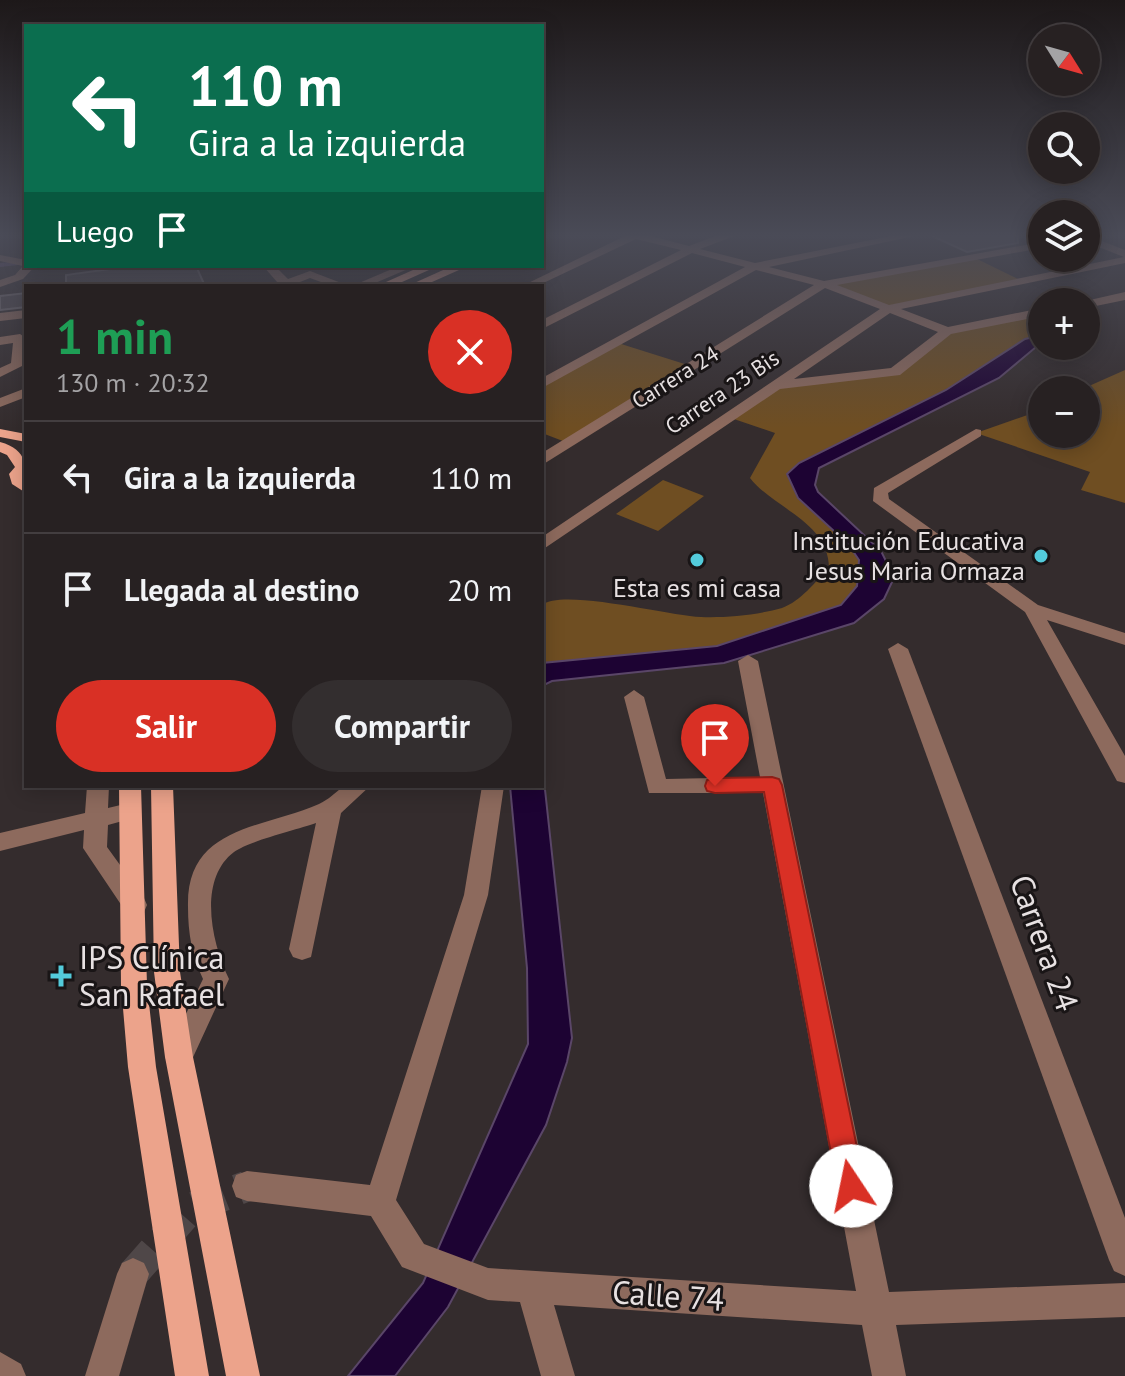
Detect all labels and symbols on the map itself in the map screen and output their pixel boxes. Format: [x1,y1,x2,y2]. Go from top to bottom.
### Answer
north arrow [1028,24,1100,96]
street label: Carrera 24 [626,339,724,415]
street label: Carrera 23 Bis [660,344,784,440]
place label: Institución Educativa Jesus Maria Ormaza [792,524,1025,587]
marker: Institución Educativa Jesus Maria Ormaza [1032,547,1050,565]
marker: Esta es mi casa [688,551,706,569]
place label: Esta es mi casa [613,571,781,604]
pin [681,704,749,786]
street label: Carrera 24 [1001,869,1089,1016]
place label: IPS Clínica San Rafael [79,936,225,1015]
marker: IPS Clínica San Rafael [50,965,72,987]
position arrow [809,1144,893,1228]
street label: Calle 74 [611,1270,725,1320]

